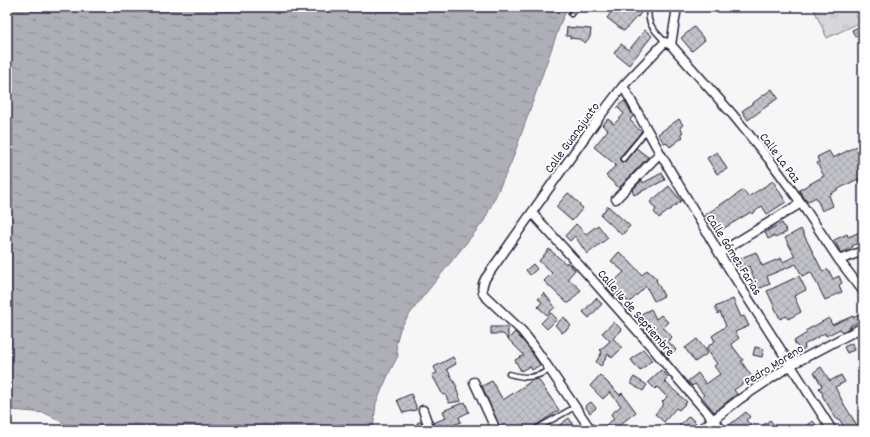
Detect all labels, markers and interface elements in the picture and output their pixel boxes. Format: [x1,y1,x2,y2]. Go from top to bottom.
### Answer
street label: Calle Guanajuato [541,99,605,178]
street label: Calle La Paz [754,129,804,188]
street label: Calle Gómez Farias [700,211,766,300]
street label: Calle 16 de Septiembre [592,266,678,362]
street label: Pedro Moreno [741,340,808,392]

